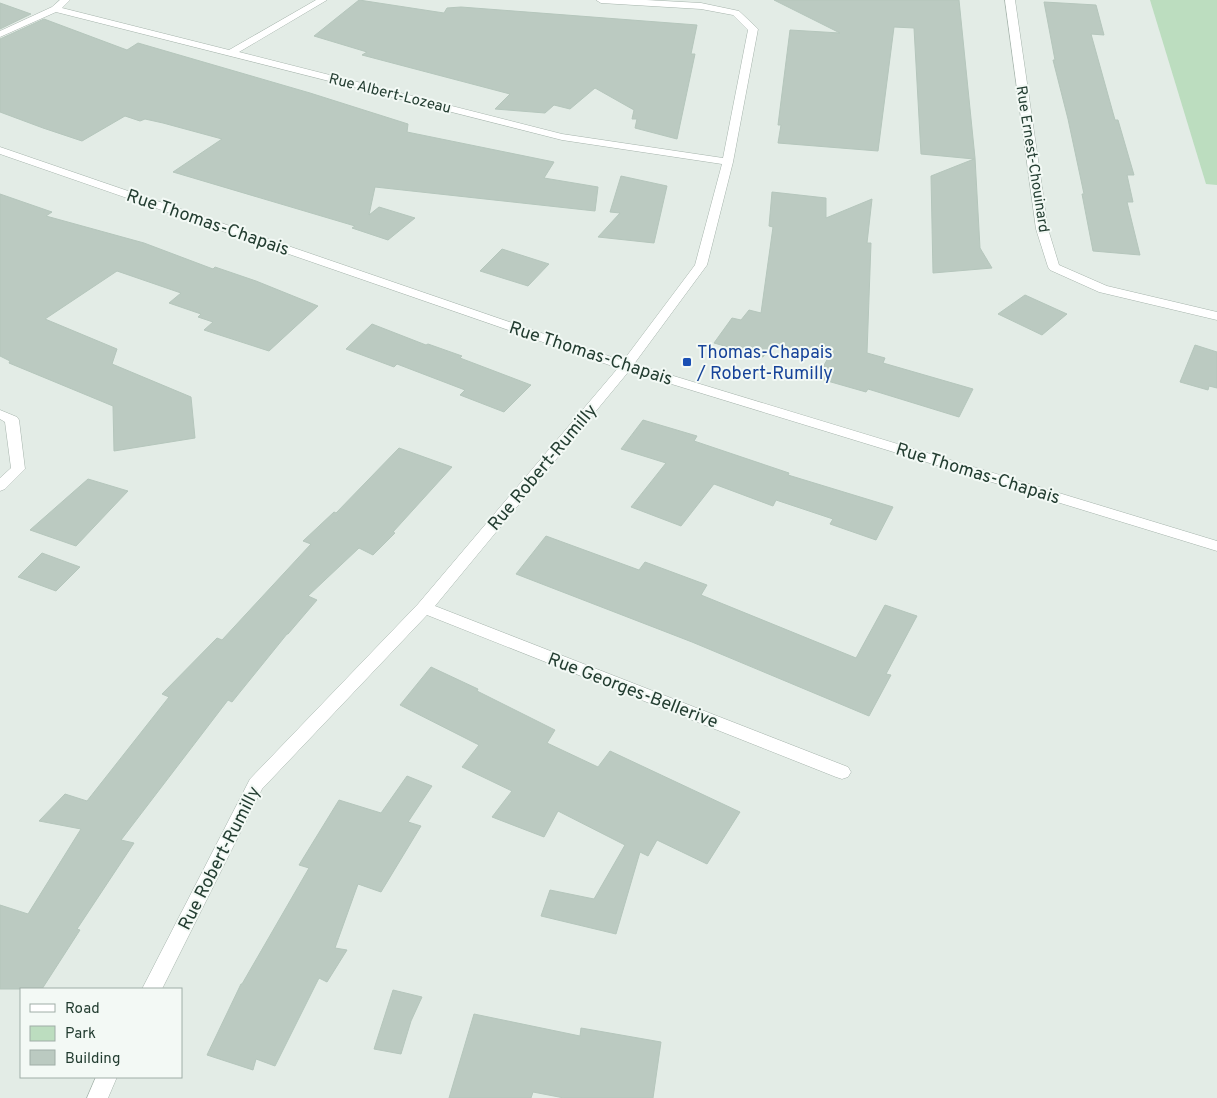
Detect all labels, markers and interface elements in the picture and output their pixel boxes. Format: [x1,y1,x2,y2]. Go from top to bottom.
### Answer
street label: Rue Albert-Lozeau [327,70,453,119]
street label: Rue Ernest-Chouinard [1011,84,1053,234]
street label: Rue Thomas-Chapais [123,185,292,262]
street label: Rue Thomas-Chapais [506,317,675,392]
place label: Thomas-Chapais / Robert-Rumilly [696,342,833,386]
marker: Thomas-Chapais / Robert-Rumilly [681,356,693,368]
street label: Rue Robert-Rumilly [483,400,603,536]
street label: Rue Thomas-Chapais [893,438,1063,510]
street label: Rue Georges-Bellerive [544,648,721,735]
street label: Rue Robert-Rumilly [174,783,267,935]
legend [20,988,182,1078]
text: Road [65,1000,100,1019]
text: Park [65,1025,96,1044]
text: Building [65,1050,120,1069]

